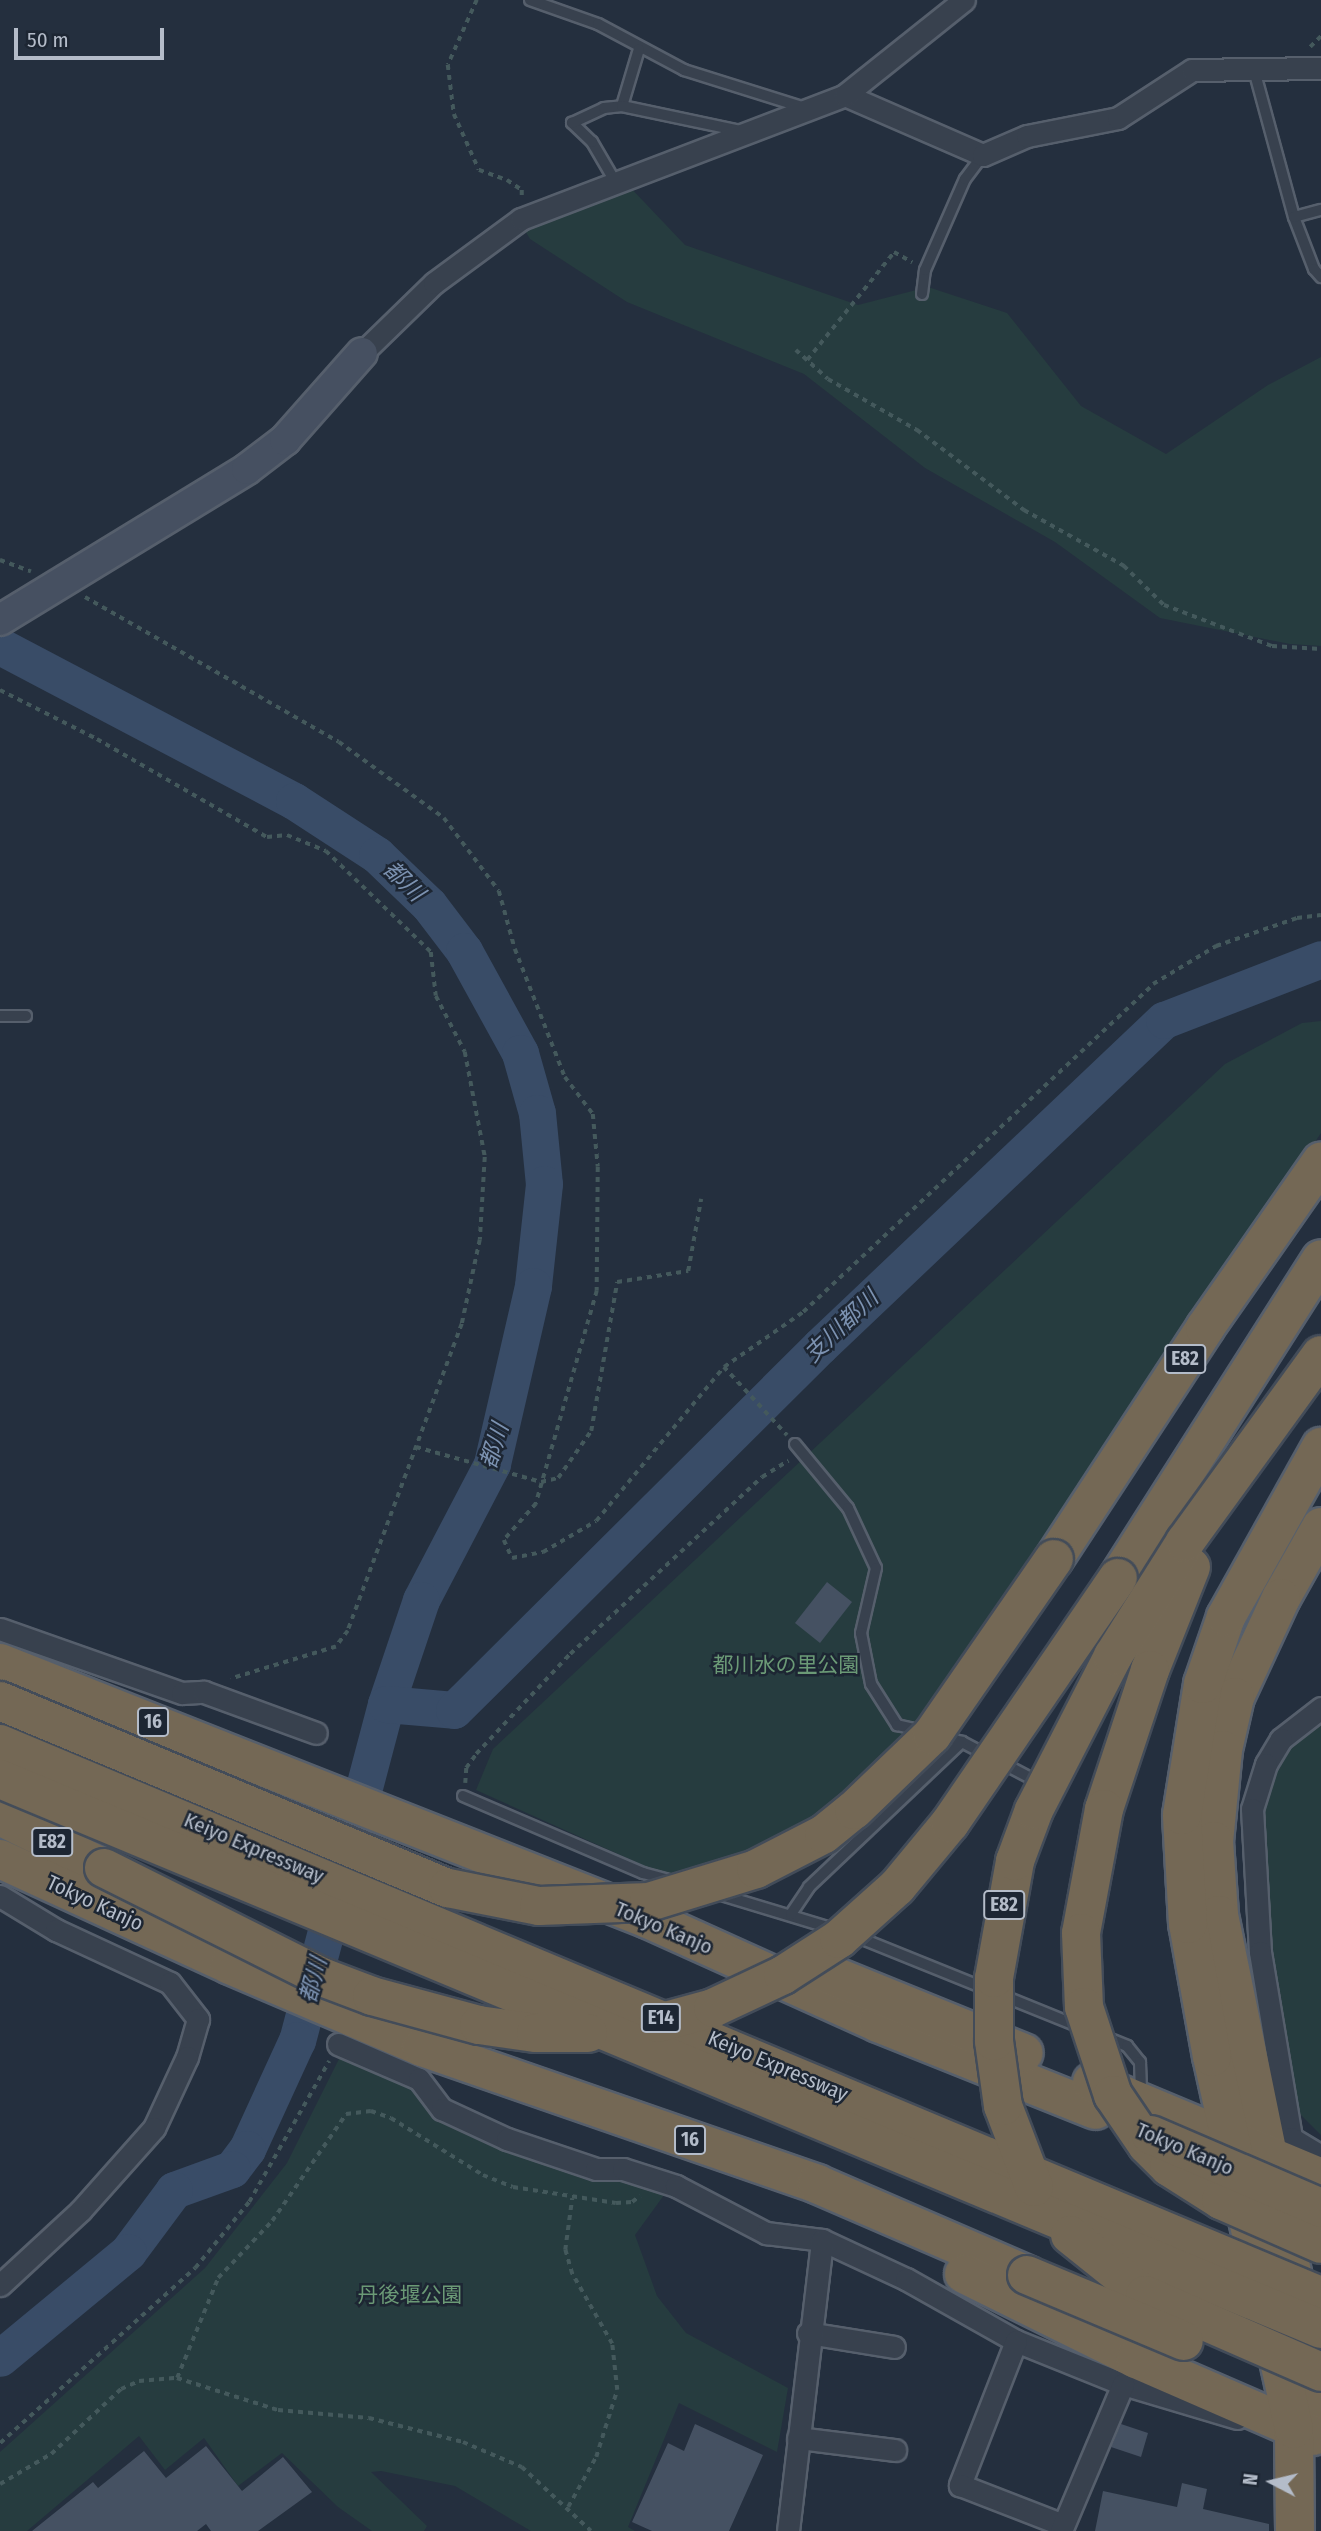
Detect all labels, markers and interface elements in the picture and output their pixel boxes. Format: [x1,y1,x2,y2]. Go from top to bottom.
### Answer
scale bar [18,14,168,58]
text: 50 m [27,27,69,53]
water label: 都川 [378,855,430,907]
water label: 支川都川 [798,1284,884,1368]
road number: E82 [1164,1344,1206,1374]
water label: 都川 [474,1420,514,1472]
park label: 都川水の里公園 [713,1652,859,1678]
road number: 16 [136,1706,170,1738]
street label: Keiyo Expressway [180,1807,328,1889]
road number: E82 [31,1826,73,1858]
street label: Tokyo Kanjo [43,1870,147,1936]
road number: E82 [983,1890,1025,1921]
street label: Tokyo Kanjo [612,1896,716,1960]
water label: 都川 [294,1954,332,2006]
road number: E14 [640,2002,682,2034]
street label: Keiyo Expressway [704,2025,852,2107]
street label: Tokyo Kanjo [1133,2117,1237,2181]
road number: 16 [672,2124,708,2156]
park label: 丹後堰公園 [358,2282,462,2308]
north arrow [1237,2447,1307,2517]
text: N [1239,2472,1263,2486]

